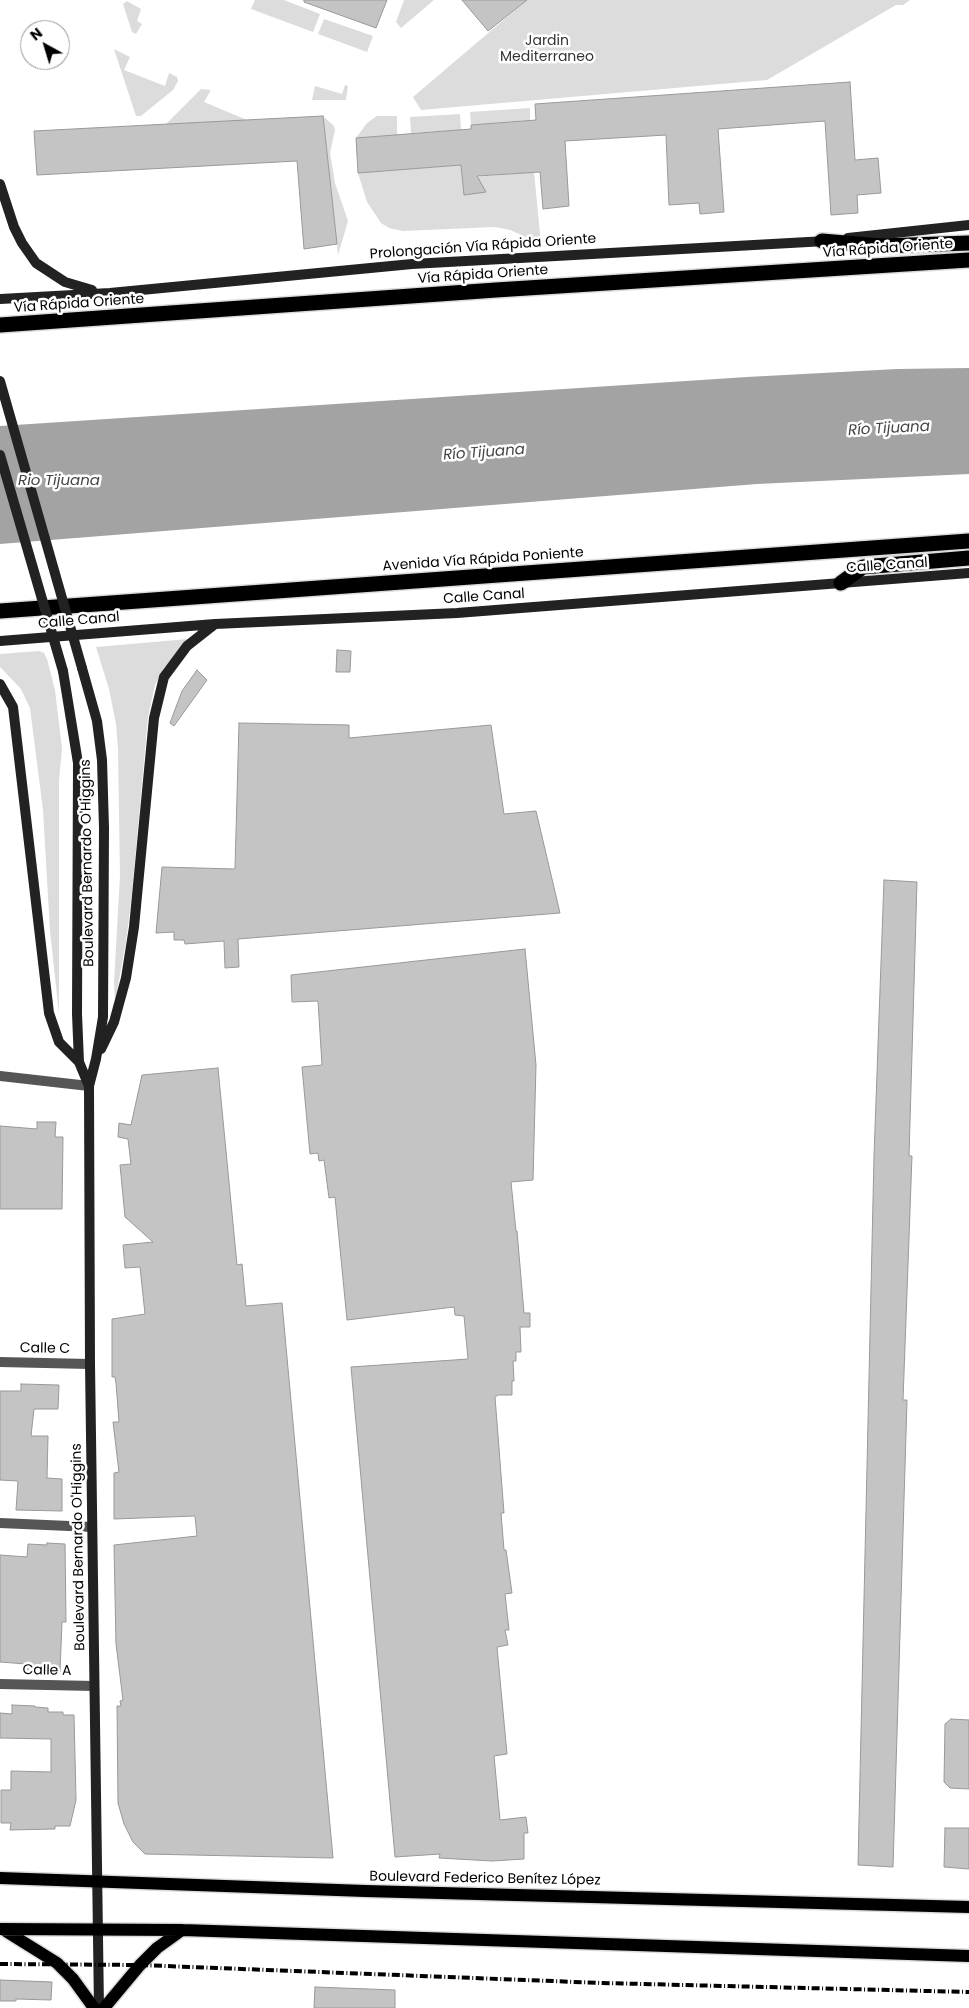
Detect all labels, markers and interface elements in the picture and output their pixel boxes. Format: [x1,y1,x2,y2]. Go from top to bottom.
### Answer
north arrow [20,20,70,70]
text: N [26,23,47,45]
park label: Jardin Mediterraneo [500,33,594,65]
street label: Prolongación Vía Rápida Oriente [369,231,597,263]
street label: Vía Rápida Oriente [822,236,954,262]
street label: Vía Rápida Oriente [417,262,549,288]
street label: Vía Rápida Oriente [13,291,145,317]
water label: Río Tijuana [848,418,930,440]
water label: Río Tijuana [443,441,525,465]
water label: Rio Tijuana [18,472,100,490]
street label: Avenida Vía Rápida Poniente [382,545,584,575]
street label: Calle Canal [846,555,928,577]
street label: Calle Canal [443,586,525,608]
street label: Calle Canal [38,609,120,633]
street label: Boulevard Bernardo O'Higgins [78,759,98,967]
street label: Calle C [20,1340,70,1358]
street label: Boulevard Bernardo O'Higgins [69,1443,89,1651]
street label: Calle A [22,1662,72,1680]
street label: Boulevard Federico Benítez López [369,1869,601,1889]

